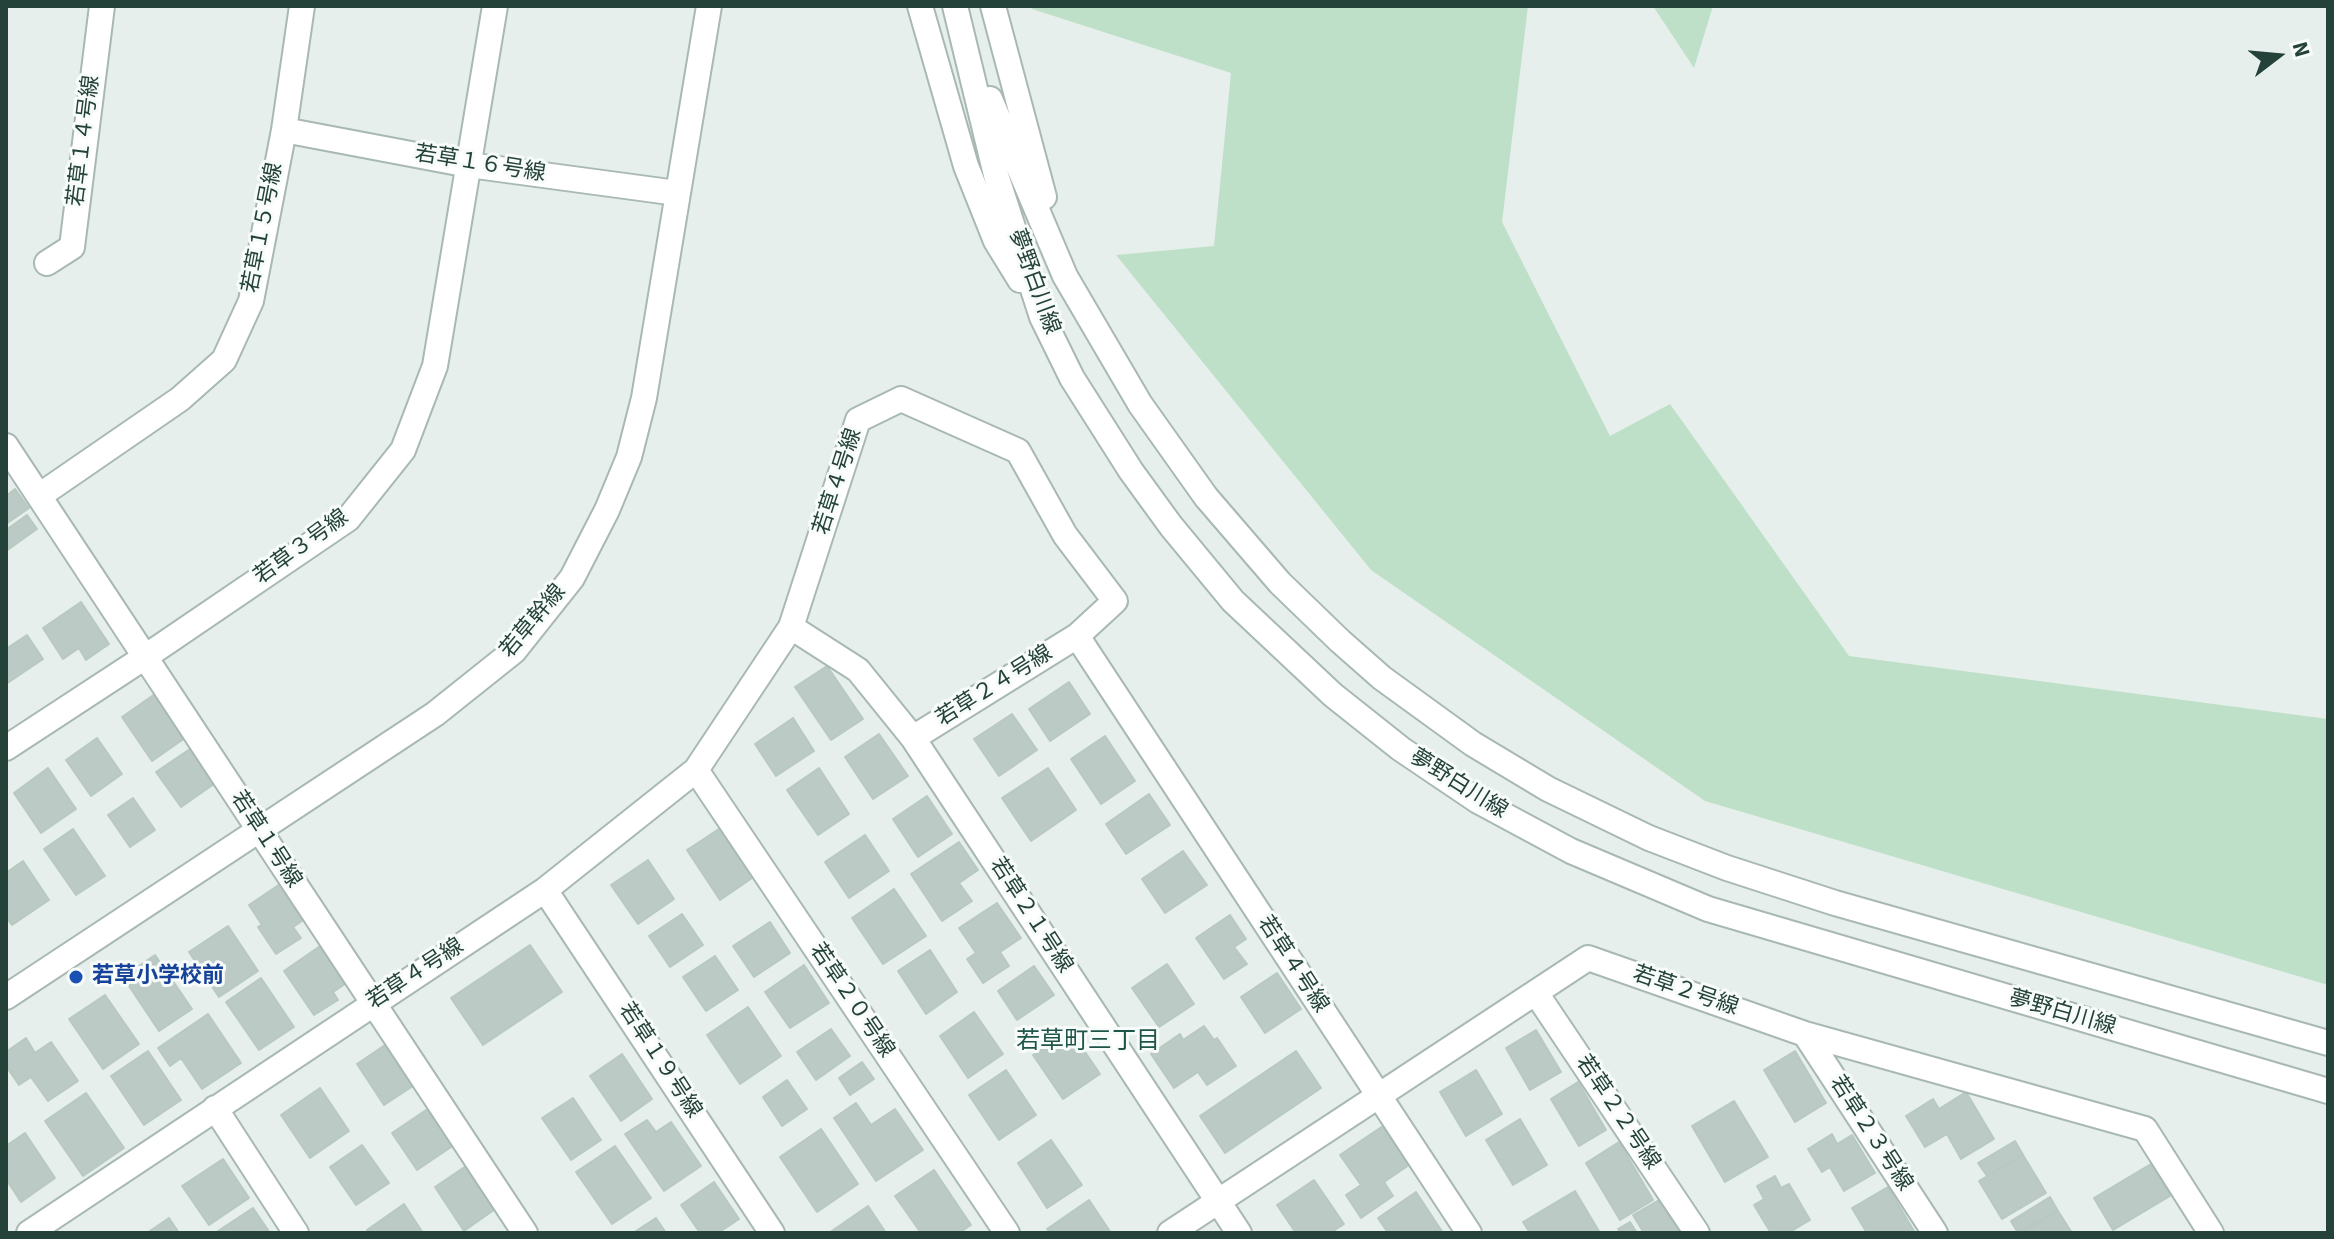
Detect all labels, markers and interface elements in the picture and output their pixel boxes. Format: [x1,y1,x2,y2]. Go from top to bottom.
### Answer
north arrow [2238,16,2318,96]
text: N [2284,38,2318,61]
street label: 若草１４号線 [64,74,106,208]
street label: 若草１６号線 [413,142,547,188]
street label: 若草１５号線 [238,161,290,295]
street label: 夢野白川線 [1002,226,1064,338]
street label: 若草４号線 [809,426,869,538]
street label: 若草３号線 [250,505,354,591]
street label: 若草幹線 [496,580,572,664]
street label: 若草２４号線 [932,641,1058,733]
street label: 夢野白川線 [1404,745,1512,825]
street label: 若草１号線 [224,787,306,893]
street label: 若草２１号線 [983,853,1077,979]
street label: 若草４号線 [1251,912,1333,1018]
street label: 若草４号線 [363,934,469,1016]
street label: 若草２０号線 [803,939,899,1063]
street label: 若草２号線 [1629,962,1741,1022]
place label: 若草小学校前 [92,964,224,990]
marker: 若草小学校前 [67,968,85,986]
street label: 夢野白川線 [2005,986,2119,1042]
street label: 若草１９号線 [612,998,706,1124]
district label: 若草町三丁目 [1016,1029,1160,1057]
street label: 若草２２号線 [1569,1051,1665,1175]
street label: 若草２３号線 [1823,1071,1917,1197]

